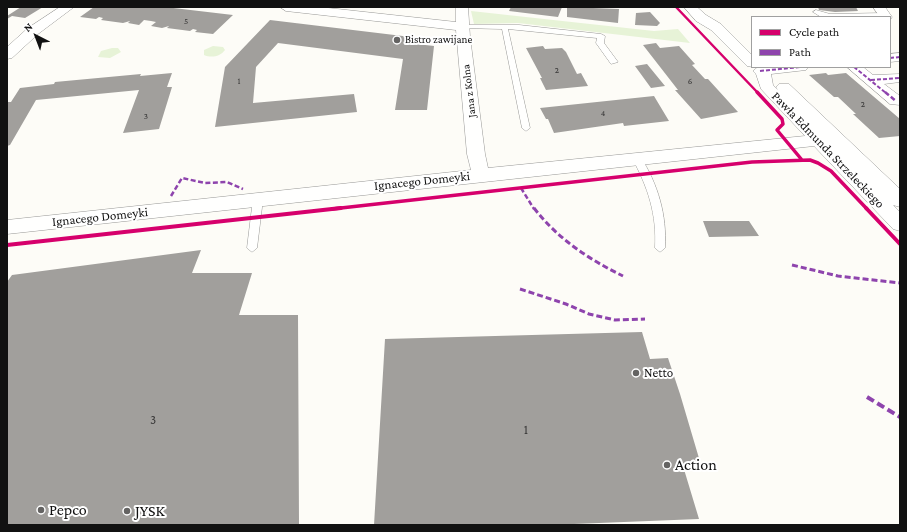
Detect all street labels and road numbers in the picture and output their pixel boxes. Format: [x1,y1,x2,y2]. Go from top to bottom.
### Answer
street label: Jana z Kolna [459,64,479,118]
street label: Pawła Edmunda Strzeleckiego [768,89,888,211]
street label: Ignacego Domeyki [373,168,471,194]
street label: Ignacego Domeyki [51,204,149,230]

